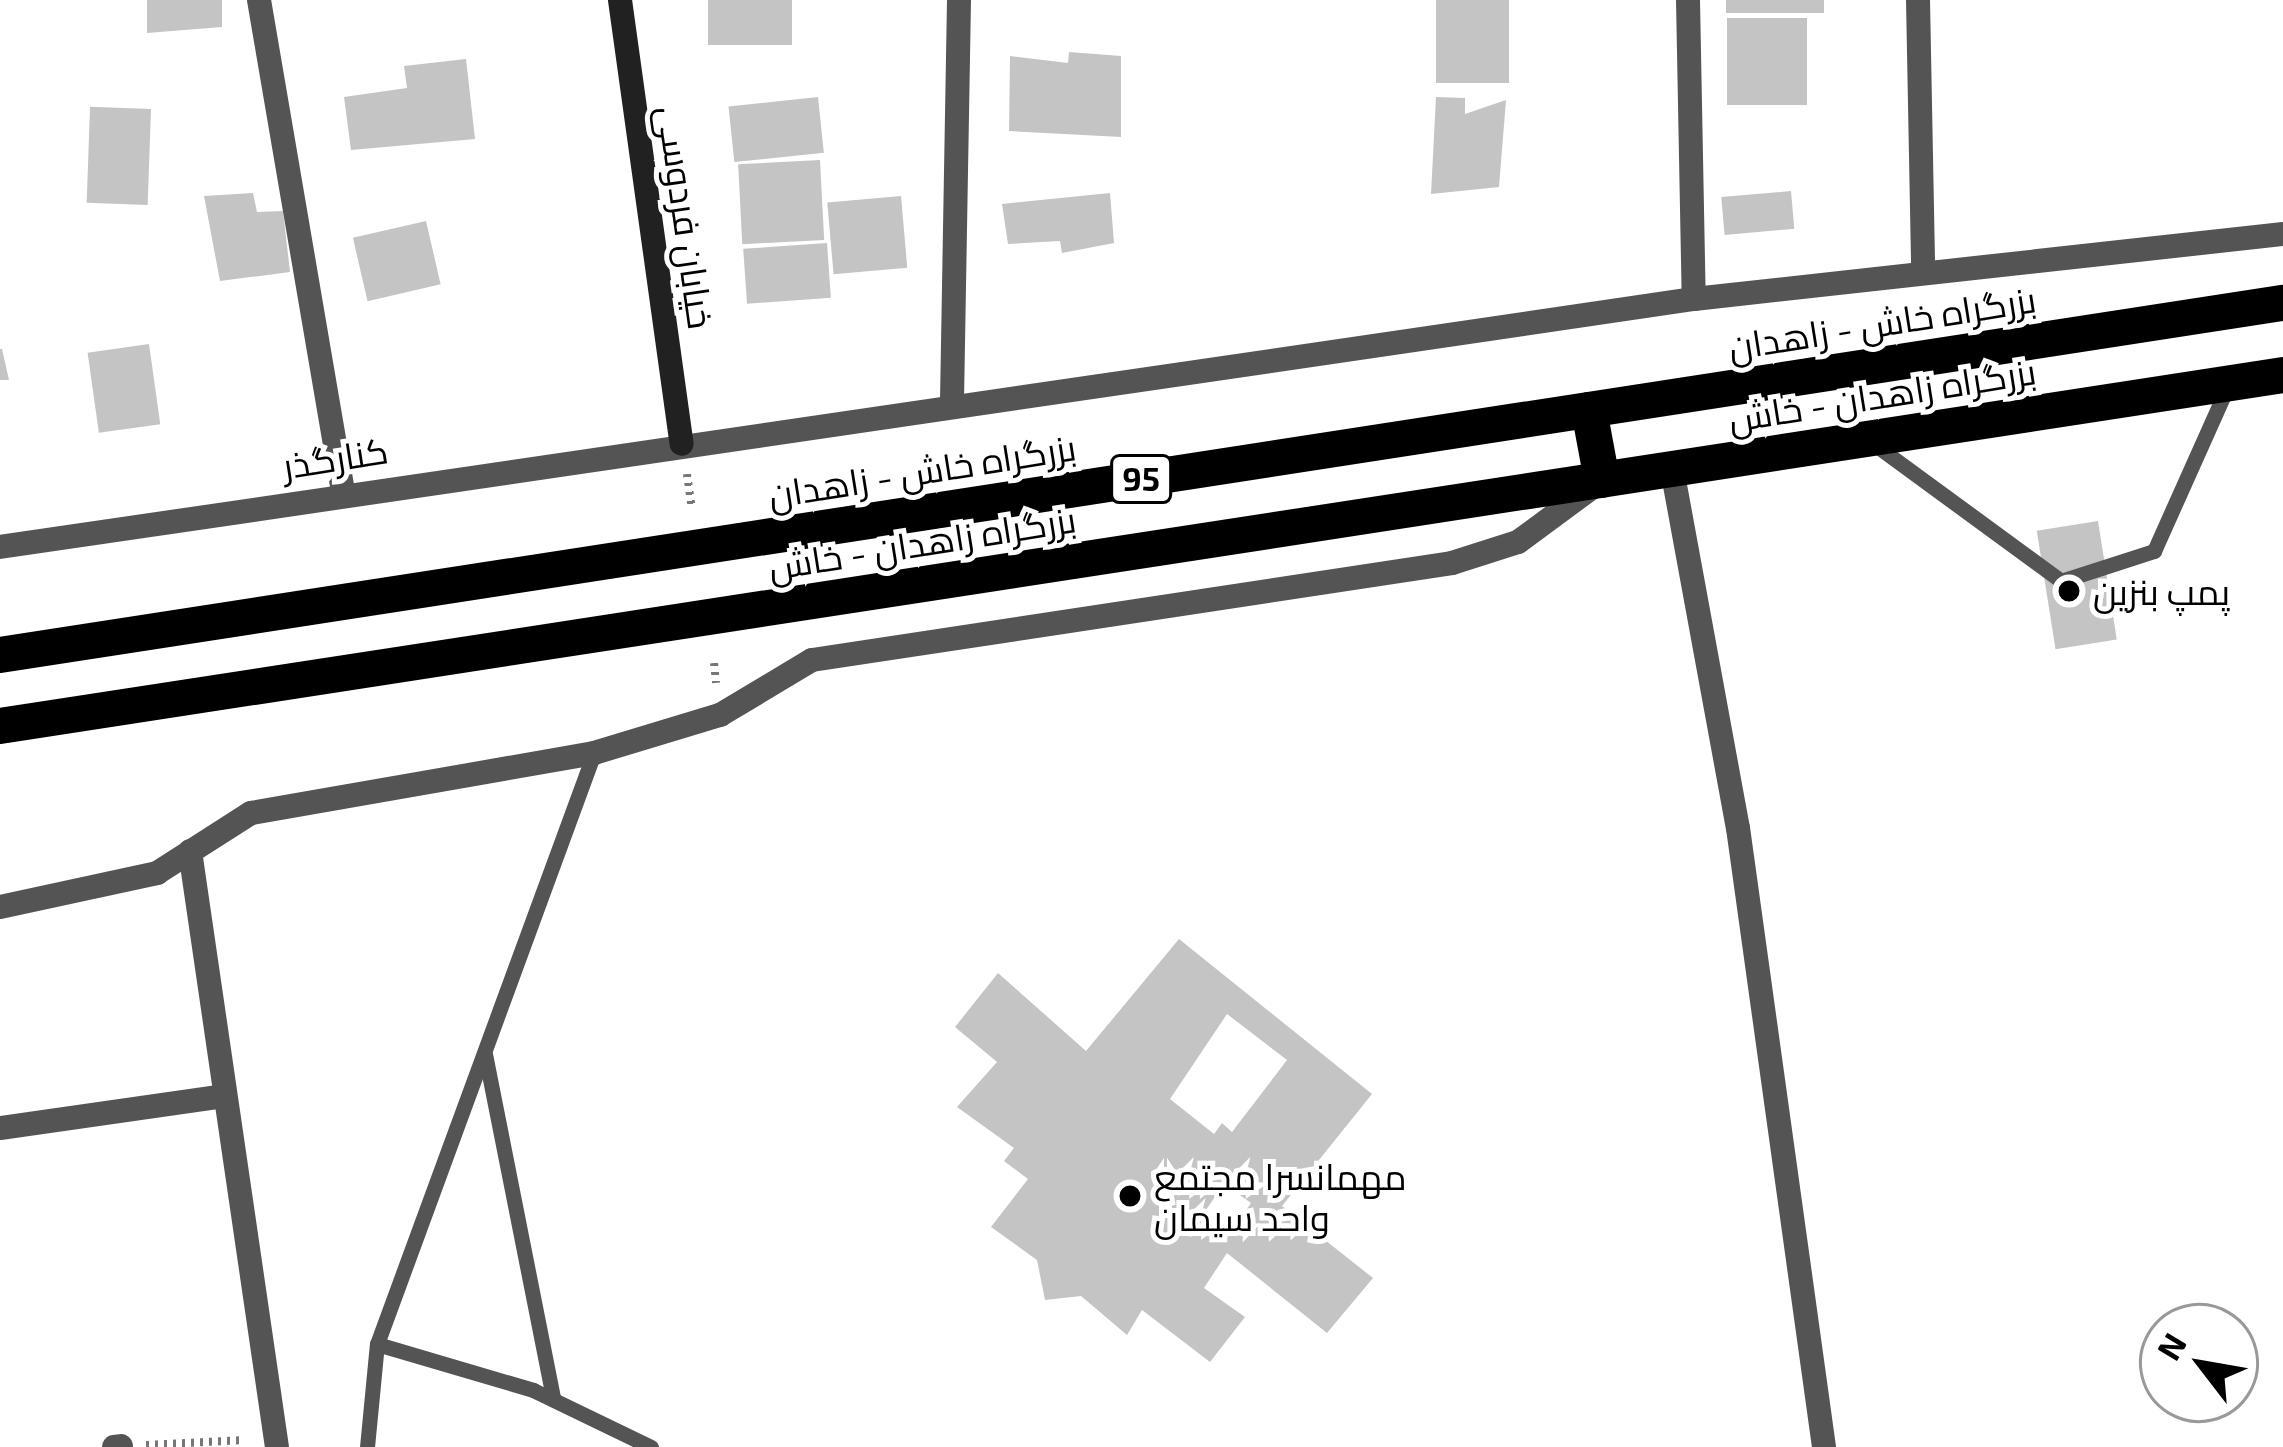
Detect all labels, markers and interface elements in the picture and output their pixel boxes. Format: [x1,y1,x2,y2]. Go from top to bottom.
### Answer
street label: خیابان فردوسی [650,103,724,331]
street label: بزرگراه خاش - زاهدان [1725,276,2039,368]
street label: بزرگراه زاهدان - خاش [1725,348,2039,440]
street label: بزرگراه خاش - زاهدان [765,424,1079,516]
street label: کنارگذر [279,427,391,487]
road number: 95 [1108,452,1174,506]
street label: بزرگراه زاهدان - خاش [765,496,1079,588]
place label: پمپ بنزین [2093,569,2230,613]
marker: پمپ بنزین [2056,578,2082,604]
place label: مهمانسرا مجتمع واحد سیمان [1154,1153,1407,1238]
marker: مهمانسرا مجتمع واحد سیمان [1117,1183,1143,1209]
north arrow [2139,1303,2259,1423]
text: N [2147,1325,2194,1367]

